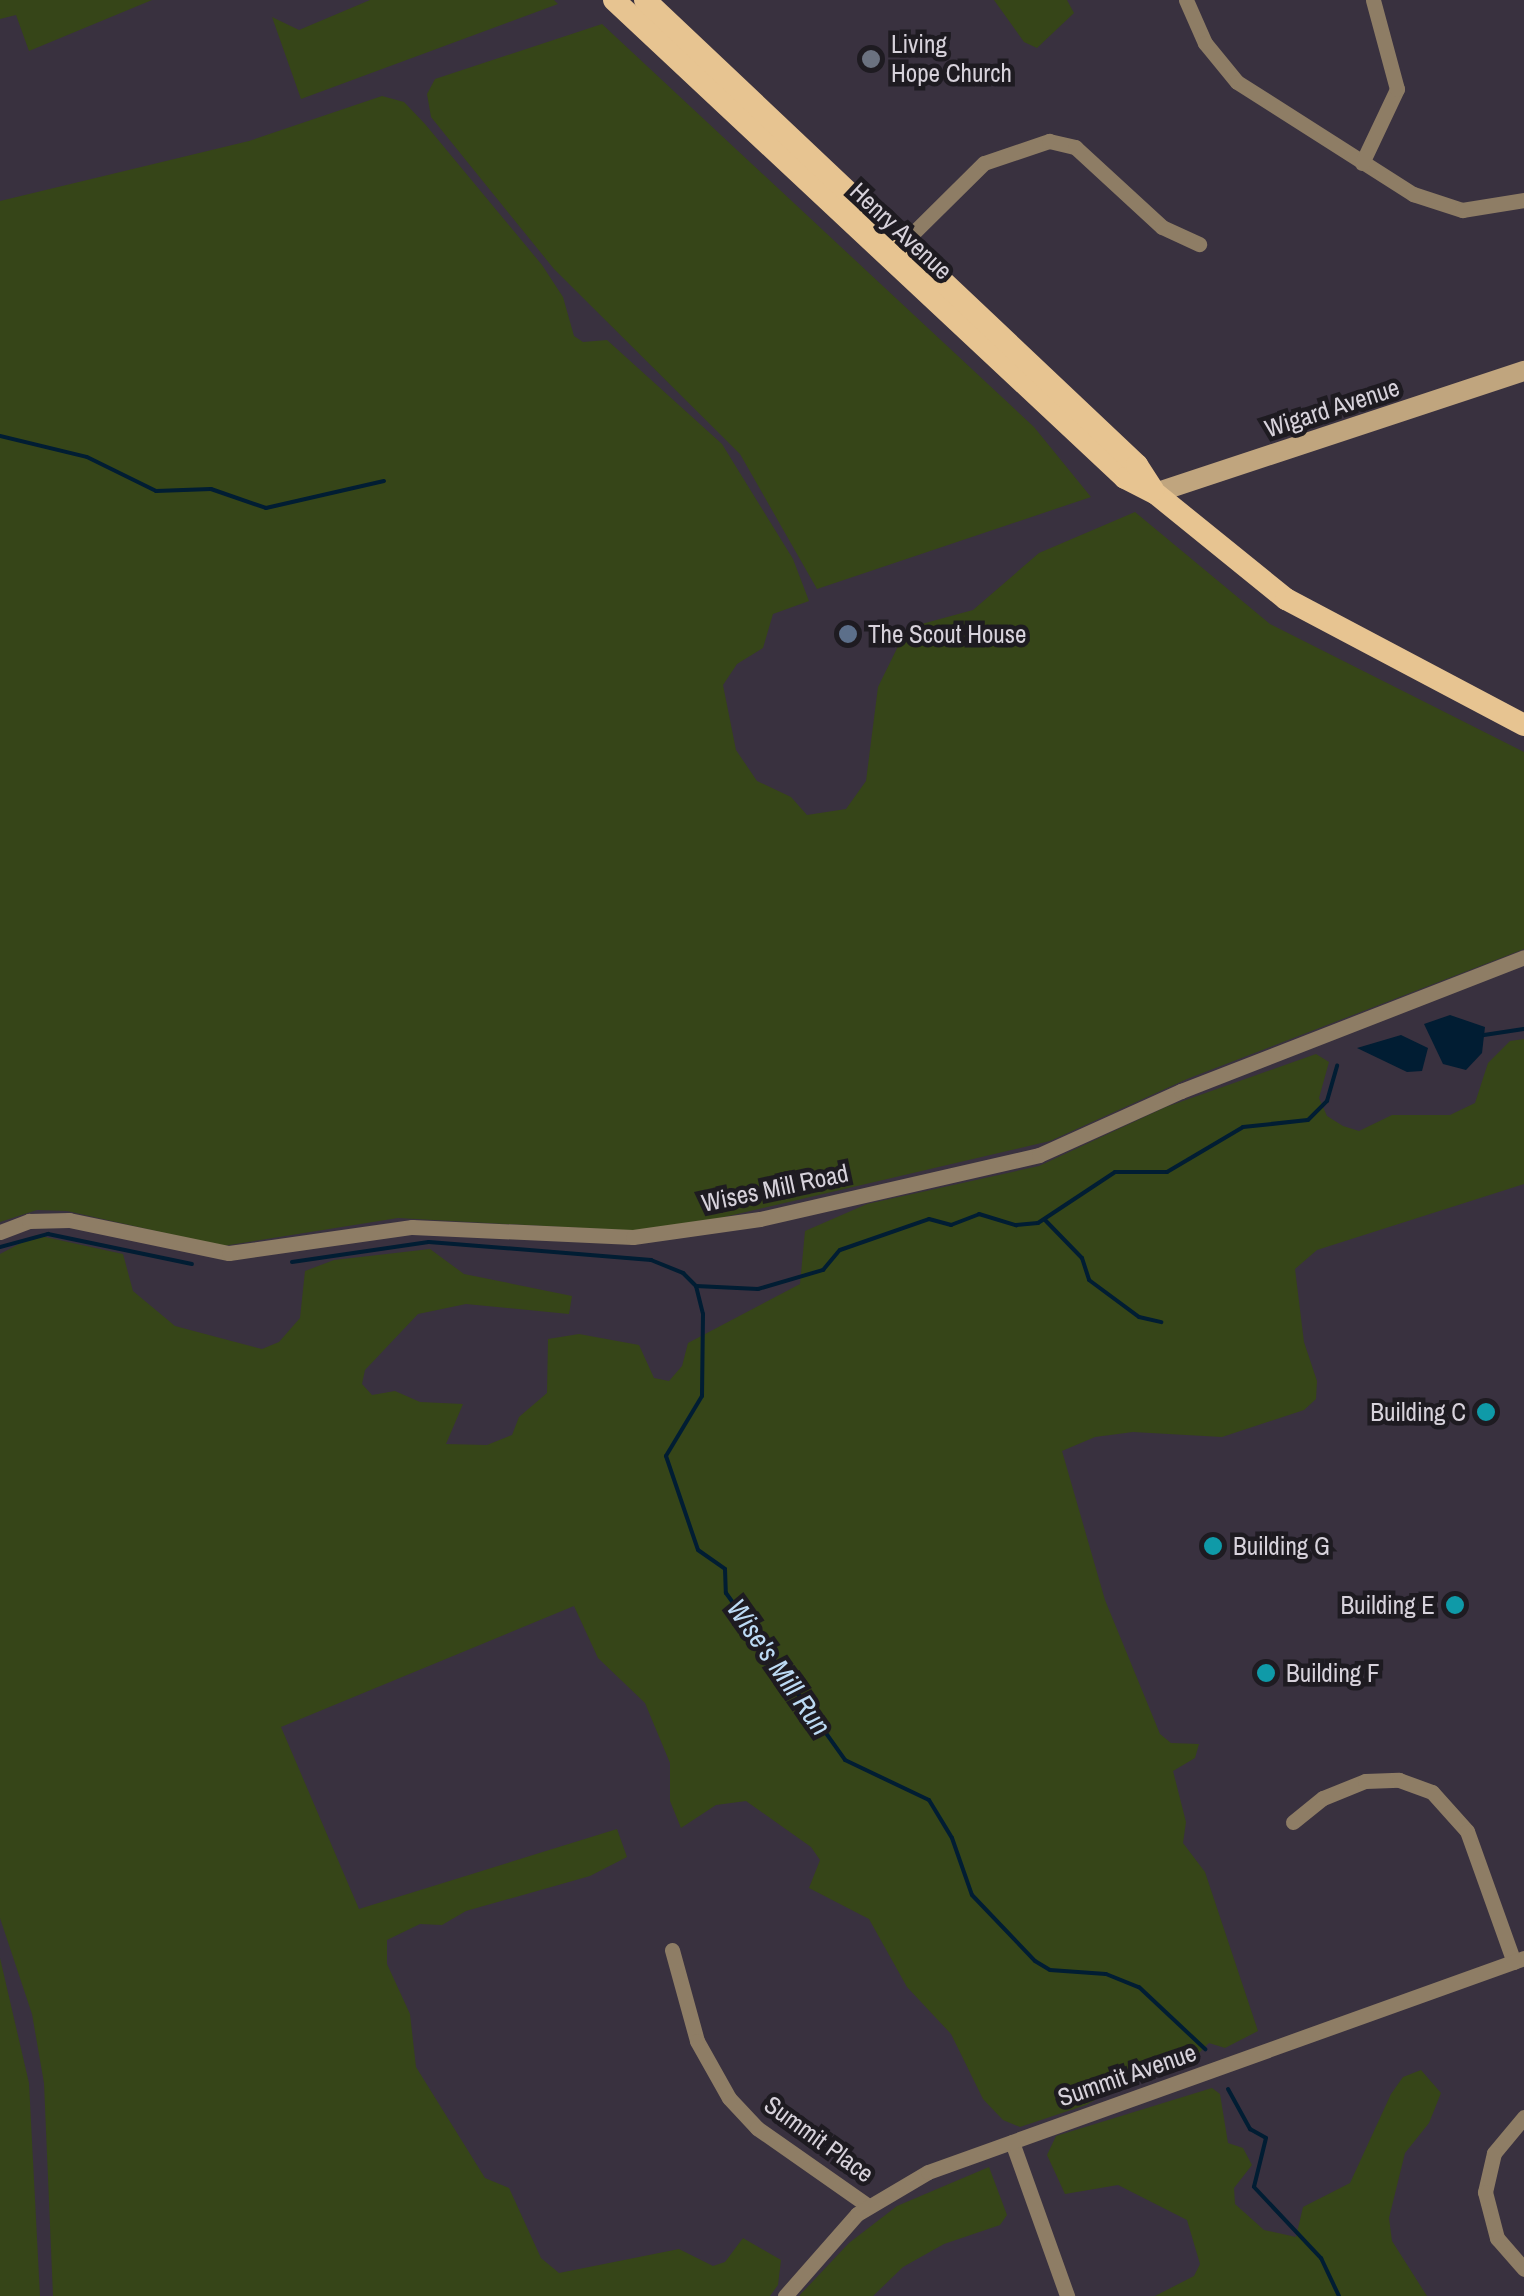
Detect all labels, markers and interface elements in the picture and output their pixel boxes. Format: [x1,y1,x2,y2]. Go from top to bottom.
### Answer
place label: Living Hope Church [891,30,1012,89]
marker: Living Hope Church [860,48,882,70]
street label: Henry Avenue [843,176,959,286]
street label: Wigard Avenue [1260,372,1404,444]
place label: The Scout House [868,619,1026,649]
marker: The Scout House [837,623,859,645]
street label: Wises Mill Road [699,1158,851,1218]
place label: Building C [1370,1397,1466,1427]
marker: Building C [1475,1401,1497,1423]
place label: Building G [1233,1531,1330,1561]
marker: Building G [1202,1535,1224,1557]
place label: Building E [1340,1590,1435,1620]
water label: Wise's Mill Run [720,1593,838,1741]
marker: Building E [1444,1594,1466,1616]
place label: Building F [1286,1658,1379,1688]
marker: Building F [1255,1662,1277,1684]
street label: Summit Avenue [1053,2037,1201,2113]
street label: Summit Place [759,2089,879,2189]

